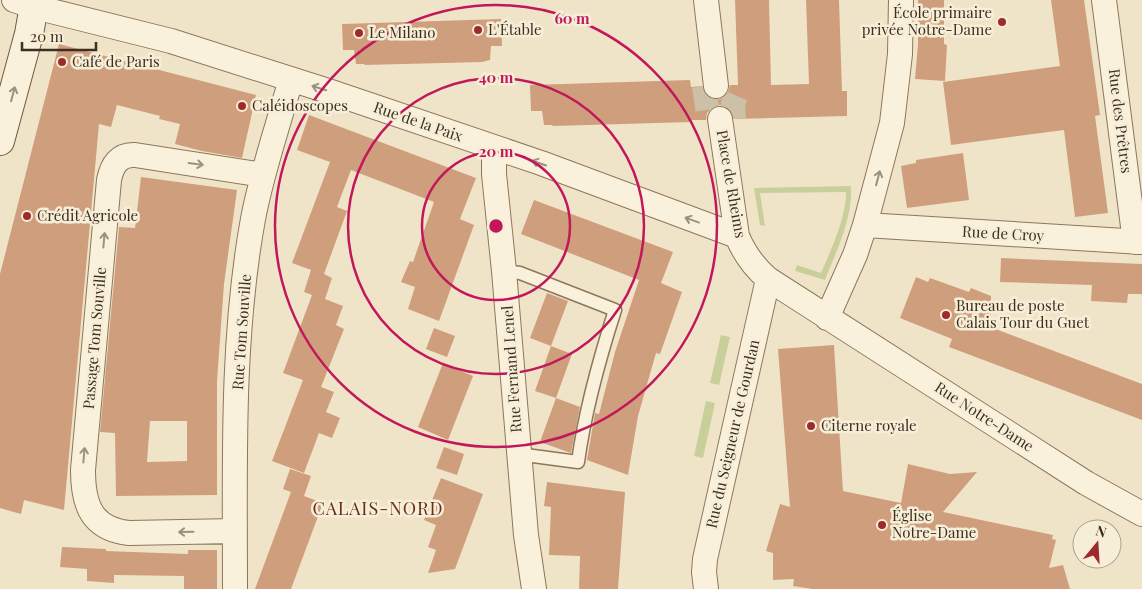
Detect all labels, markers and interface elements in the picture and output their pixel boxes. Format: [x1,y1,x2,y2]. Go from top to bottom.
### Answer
place label: École primaire privée Notre-Dame [862,2,992,39]
text: 60 m [554,8,590,28]
marker: École primaire privée Notre-Dame [996,16,1008,28]
place label: L'Étable [488,19,542,39]
scale bar [22,20,96,52]
place label: Le Milano [369,22,436,42]
marker: L'Étable [472,24,484,36]
text: 20 m [30,26,64,46]
marker: Le Milano [353,27,365,39]
place label: Café de Paris [72,51,160,71]
marker: Café de Paris [56,56,68,68]
text: 40 m [479,67,514,87]
street label: Rue des Prêtres [1105,67,1137,174]
one-way arrow [311,83,327,93]
one-way arrow [9,86,18,102]
place label: Caléidoscopes [252,95,348,115]
street label: Rue de la Paix [371,96,466,146]
marker: Caléidoscopes [236,100,248,112]
street label: Place de Rheims [713,128,751,240]
text: 20 m [479,141,514,161]
one-way arrow [532,158,548,167]
one-way arrow [187,160,203,170]
one-way arrow [874,171,883,187]
place label: Crédit Agricole [37,205,138,225]
marker: Crédit Agricole [21,210,33,222]
one-way arrow [684,215,700,224]
centre of rings [487,217,505,235]
street label: Rue de Croy [962,221,1045,245]
one-way arrow [99,233,108,249]
street label: Passage Tom Souville [78,266,110,410]
street label: Rue Tom Souville [227,273,255,391]
place label: Bureau de poste Calais Tour du Guet [956,295,1090,332]
street label: Rue Fernand Lenel [497,305,525,433]
marker: Bureau de poste Calais Tour du Guet [940,309,952,321]
street label: Rue du Seigneur de Gourdan [701,337,764,530]
street label: Rue Notre-Dame [931,377,1038,456]
place label: Citerne royale [821,415,917,435]
marker: Citerne royale [805,420,817,432]
one-way arrow [79,447,89,463]
district label: CALAIS-NORD [312,496,444,520]
place label: Église Notre-Dame [892,505,976,542]
marker: Église Notre-Dame [876,519,888,531]
north arrow [1072,519,1122,569]
text: N [1093,521,1109,542]
one-way arrow [179,527,195,537]

